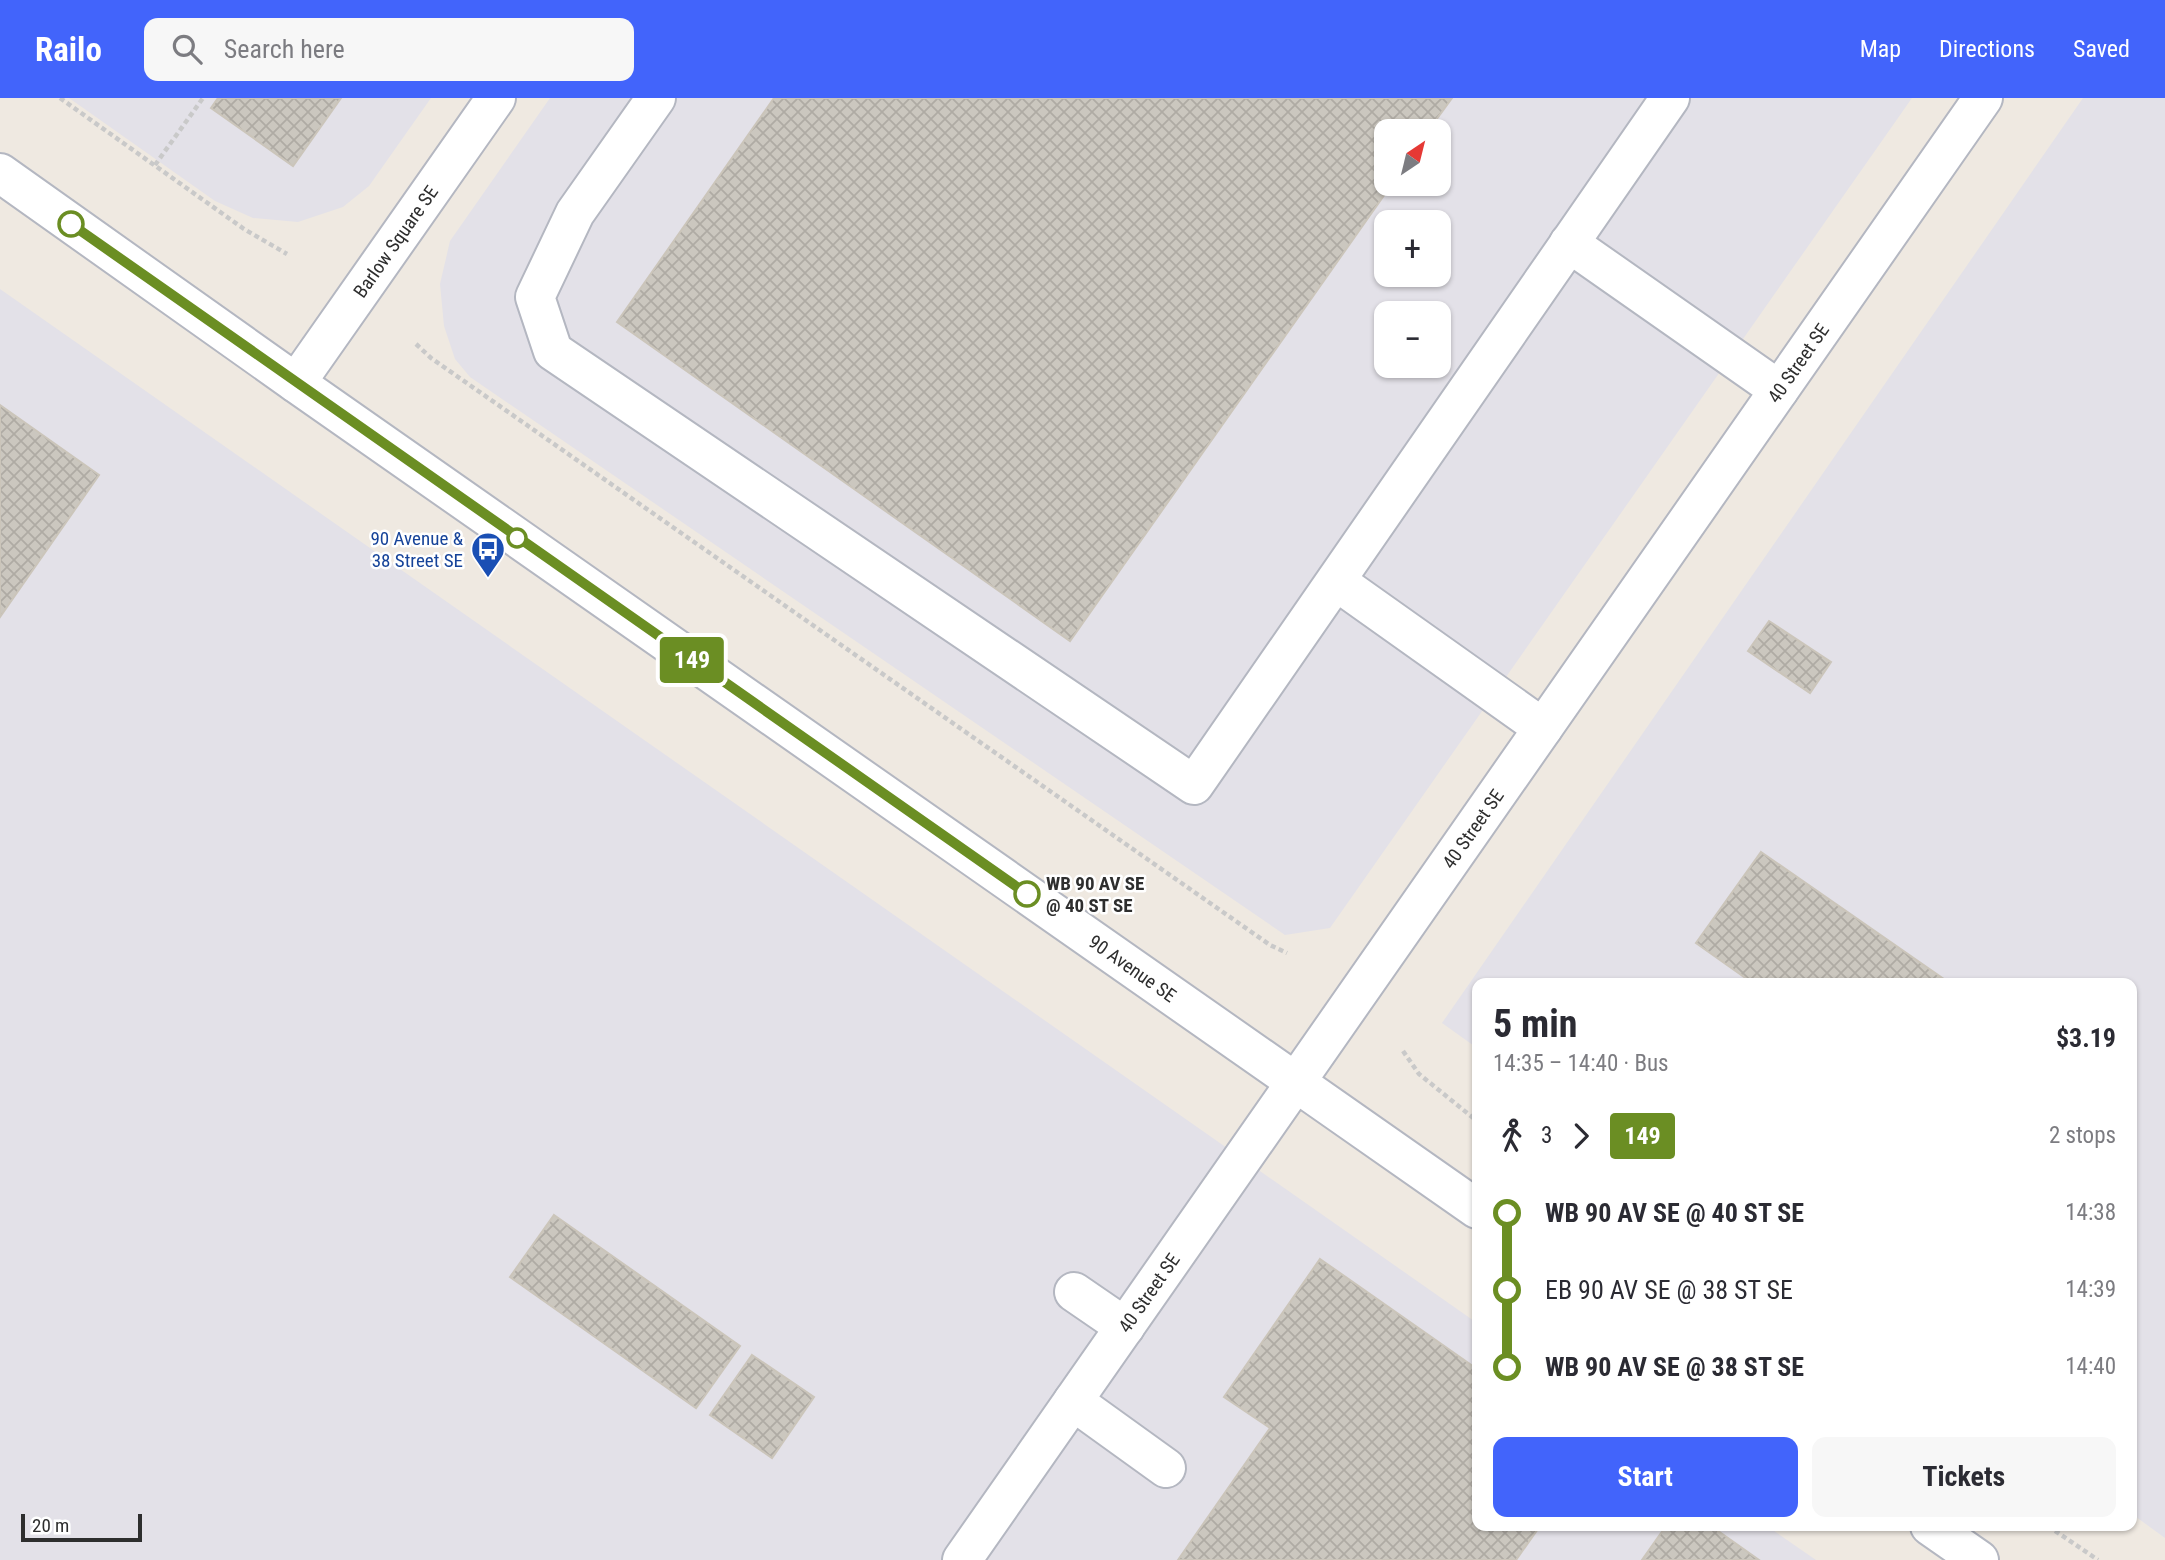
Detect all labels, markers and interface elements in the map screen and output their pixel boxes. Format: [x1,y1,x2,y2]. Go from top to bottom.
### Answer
search box [144,18,634,81]
text: Railo [35,30,102,69]
icon: search [168,30,206,68]
text: Search here [224,34,345,64]
text: Map [1860,35,1901,63]
text: Directions [1939,35,2035,63]
text: Saved [2073,35,2130,63]
north arrow [1374,119,1451,196]
map controls [1374,119,1451,378]
street label: Barlow Square SE [349,181,443,302]
button: + [1374,210,1451,287]
unlabelled marker [58,211,84,237]
button: − [1374,301,1451,378]
street label: 40 Street SE [1763,319,1834,407]
place label: 90 Avenue & 38 Street SE [370,527,464,572]
unlabelled marker [507,528,527,548]
bus stop icon: 90 Avenue & 38 Street SE [469,530,507,579]
line badge: 149 [652,637,732,683]
text: 149 [674,646,710,674]
street label: 40 Street SE [1438,785,1509,873]
place label: WB 90 AV SE @ 40 ST SE [1046,872,1144,917]
marker: WB 90 AV SE @ 40 ST SE [1014,881,1040,907]
street label: 90 Avenue SE [1084,930,1181,1007]
text: 5 min [1493,1002,1577,1046]
text: $3.19 [2056,1023,2116,1053]
text: 14:35 – 14:40 · Bus [1493,1050,1669,1077]
icon: walk [1493,1117,1531,1155]
icon: forward [1562,1117,1600,1155]
text: 3 [1541,1122,1552,1149]
text: 149 [1624,1122,1661,1150]
text: 2 stops [2049,1122,2116,1149]
text: WB 90 AV SE @ 40 ST SE [1545,1198,1804,1228]
text: 14:38 [2065,1199,2116,1226]
street label: 40 Street SE [1113,1249,1185,1337]
text: EB 90 AV SE @ 38 ST SE [1545,1275,1793,1305]
text: 14:39 [2065,1276,2116,1303]
text: WB 90 AV SE @ 38 ST SE [1545,1352,1804,1382]
text: 14:40 [2065,1353,2116,1380]
button: Start [1493,1437,1798,1517]
button: Tickets [1812,1437,2116,1517]
scale bar [21,1511,142,1543]
text: 20 m [32,1514,69,1537]

